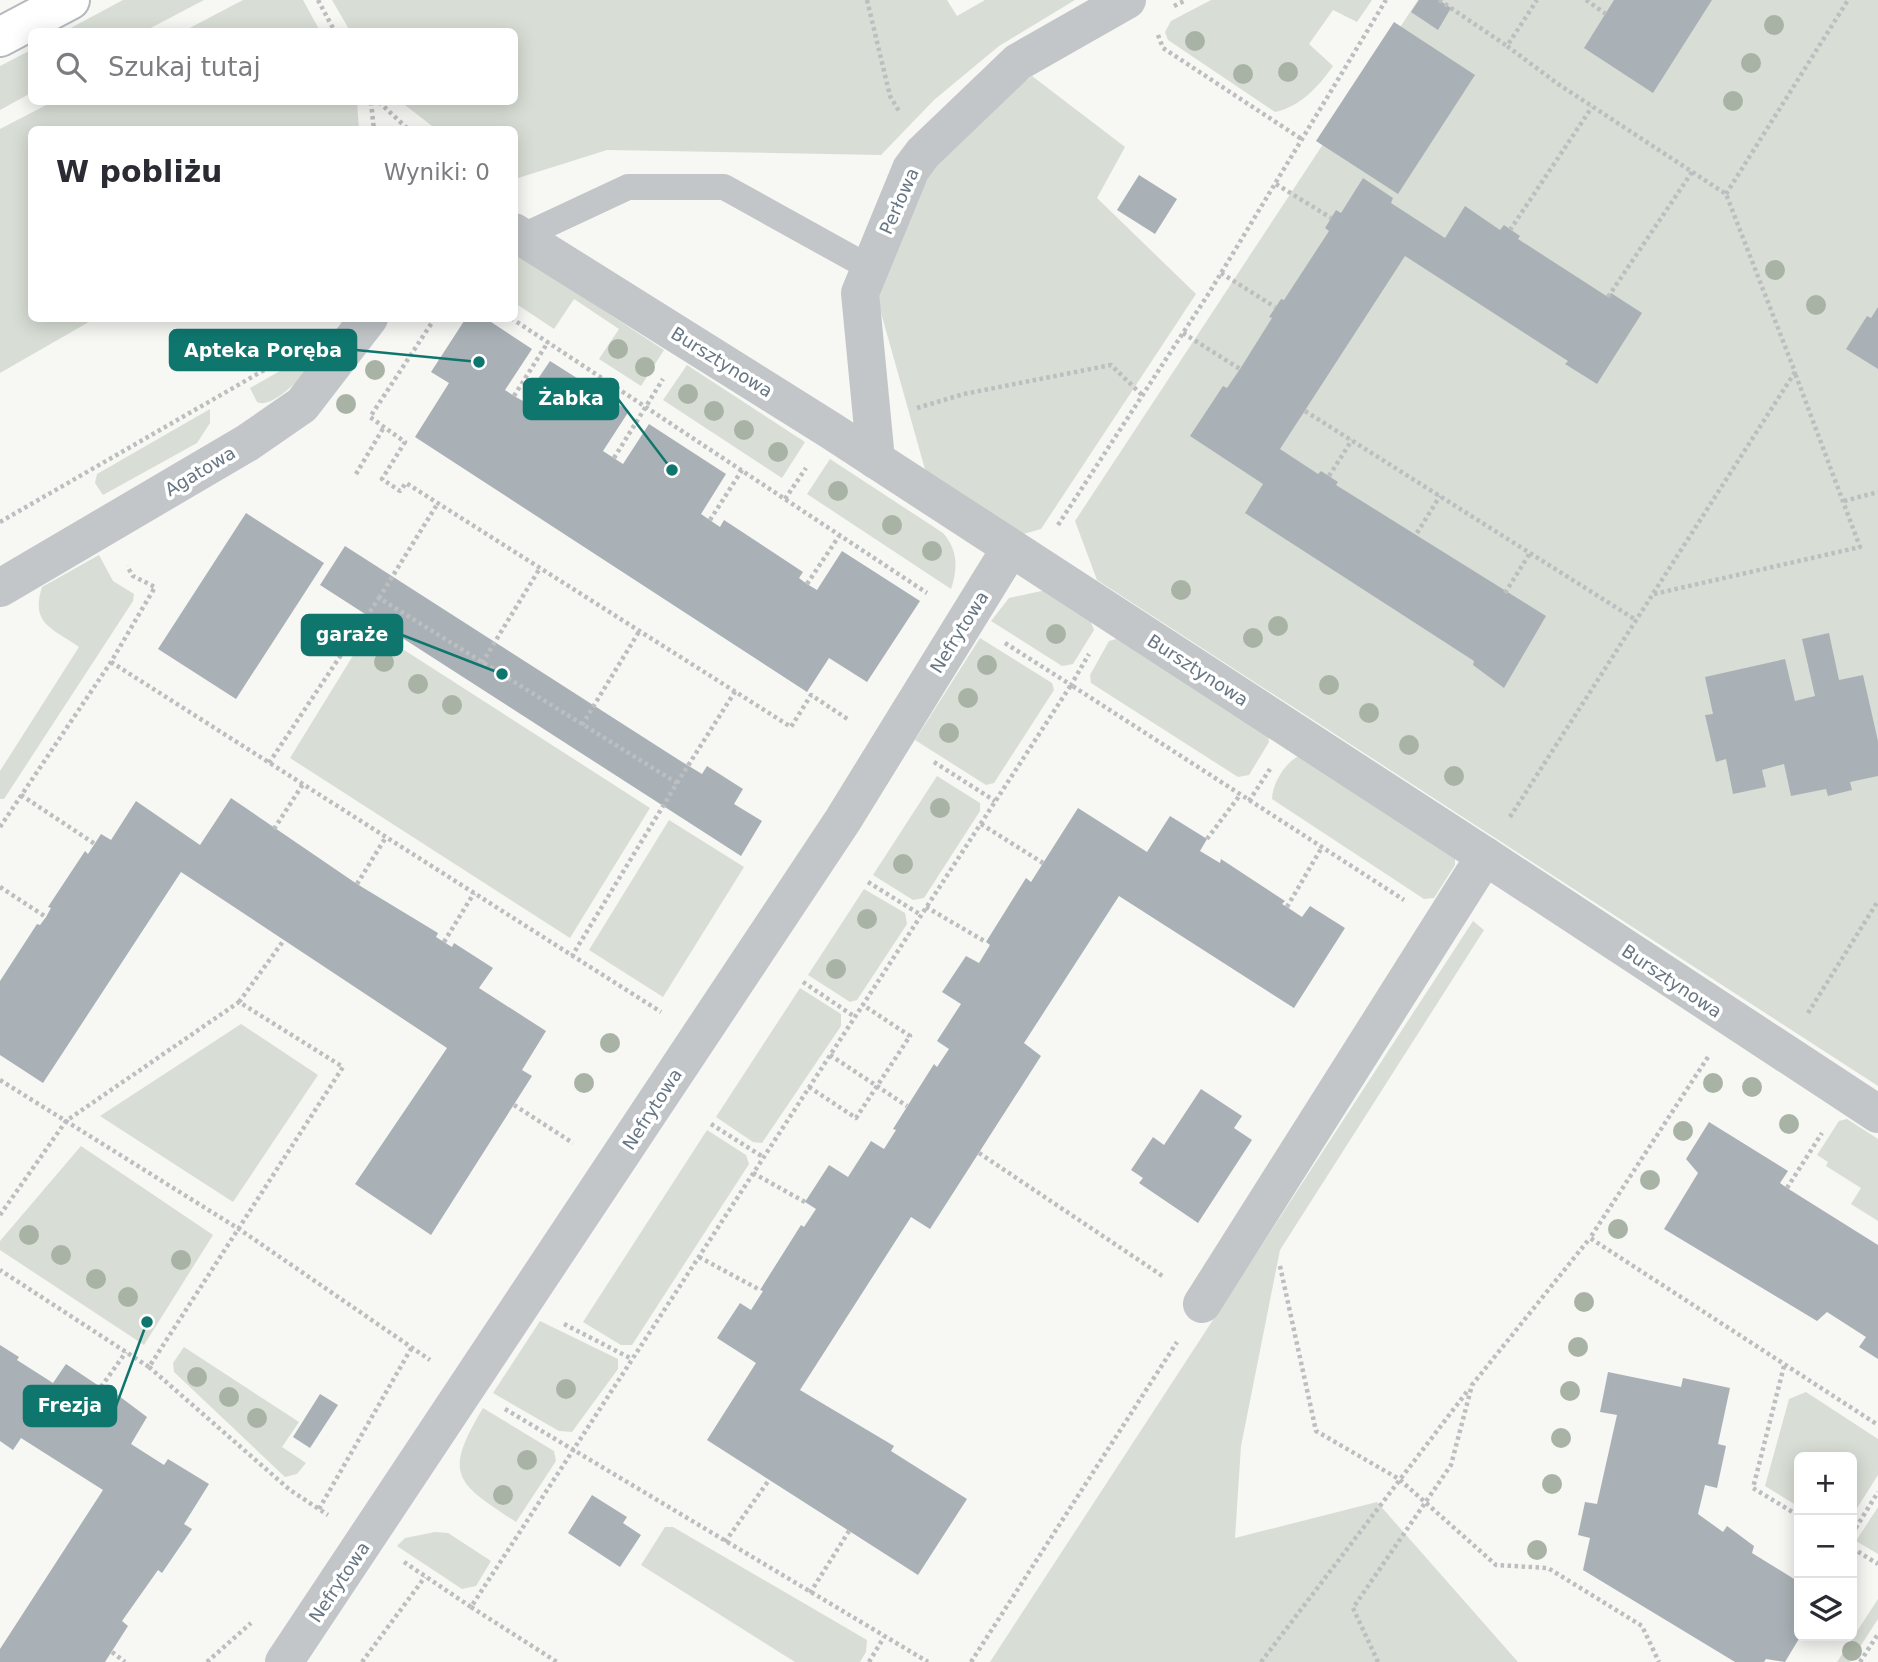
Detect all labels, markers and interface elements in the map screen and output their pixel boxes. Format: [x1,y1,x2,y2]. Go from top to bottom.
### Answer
search box [28,28,518,105]
icon: search [52,48,90,86]
text: Szukaj tutaj [108,52,261,82]
text: W pobliżu [56,154,222,189]
text: Wyniki: 0 [384,159,490,185]
street label: Perłowa [875,164,923,238]
street label: Bursztynowa [667,322,777,402]
callout: Apteka Poręba [170,330,356,370]
text: Apteka Poręba [184,339,342,361]
callout: Żabka [524,379,618,419]
text: Żabka [538,386,604,409]
street label: Agatowa [161,442,239,500]
street label: Nefrytowa [926,587,992,677]
callout: garaże [302,615,402,655]
text: garaże [316,623,388,645]
street label: Bursztynowa [1144,630,1252,710]
street label: Bursztynowa [1618,940,1726,1022]
street label: Nefrytowa [618,1064,686,1154]
callout: Frezja [24,1386,116,1426]
text: Frezja [38,1394,102,1416]
map controls [1794,1452,1857,1641]
button: + [1794,1452,1857,1515]
button: − [1794,1515,1857,1578]
street label: Nefrytowa [304,1538,374,1626]
button: layers [1794,1578,1857,1641]

